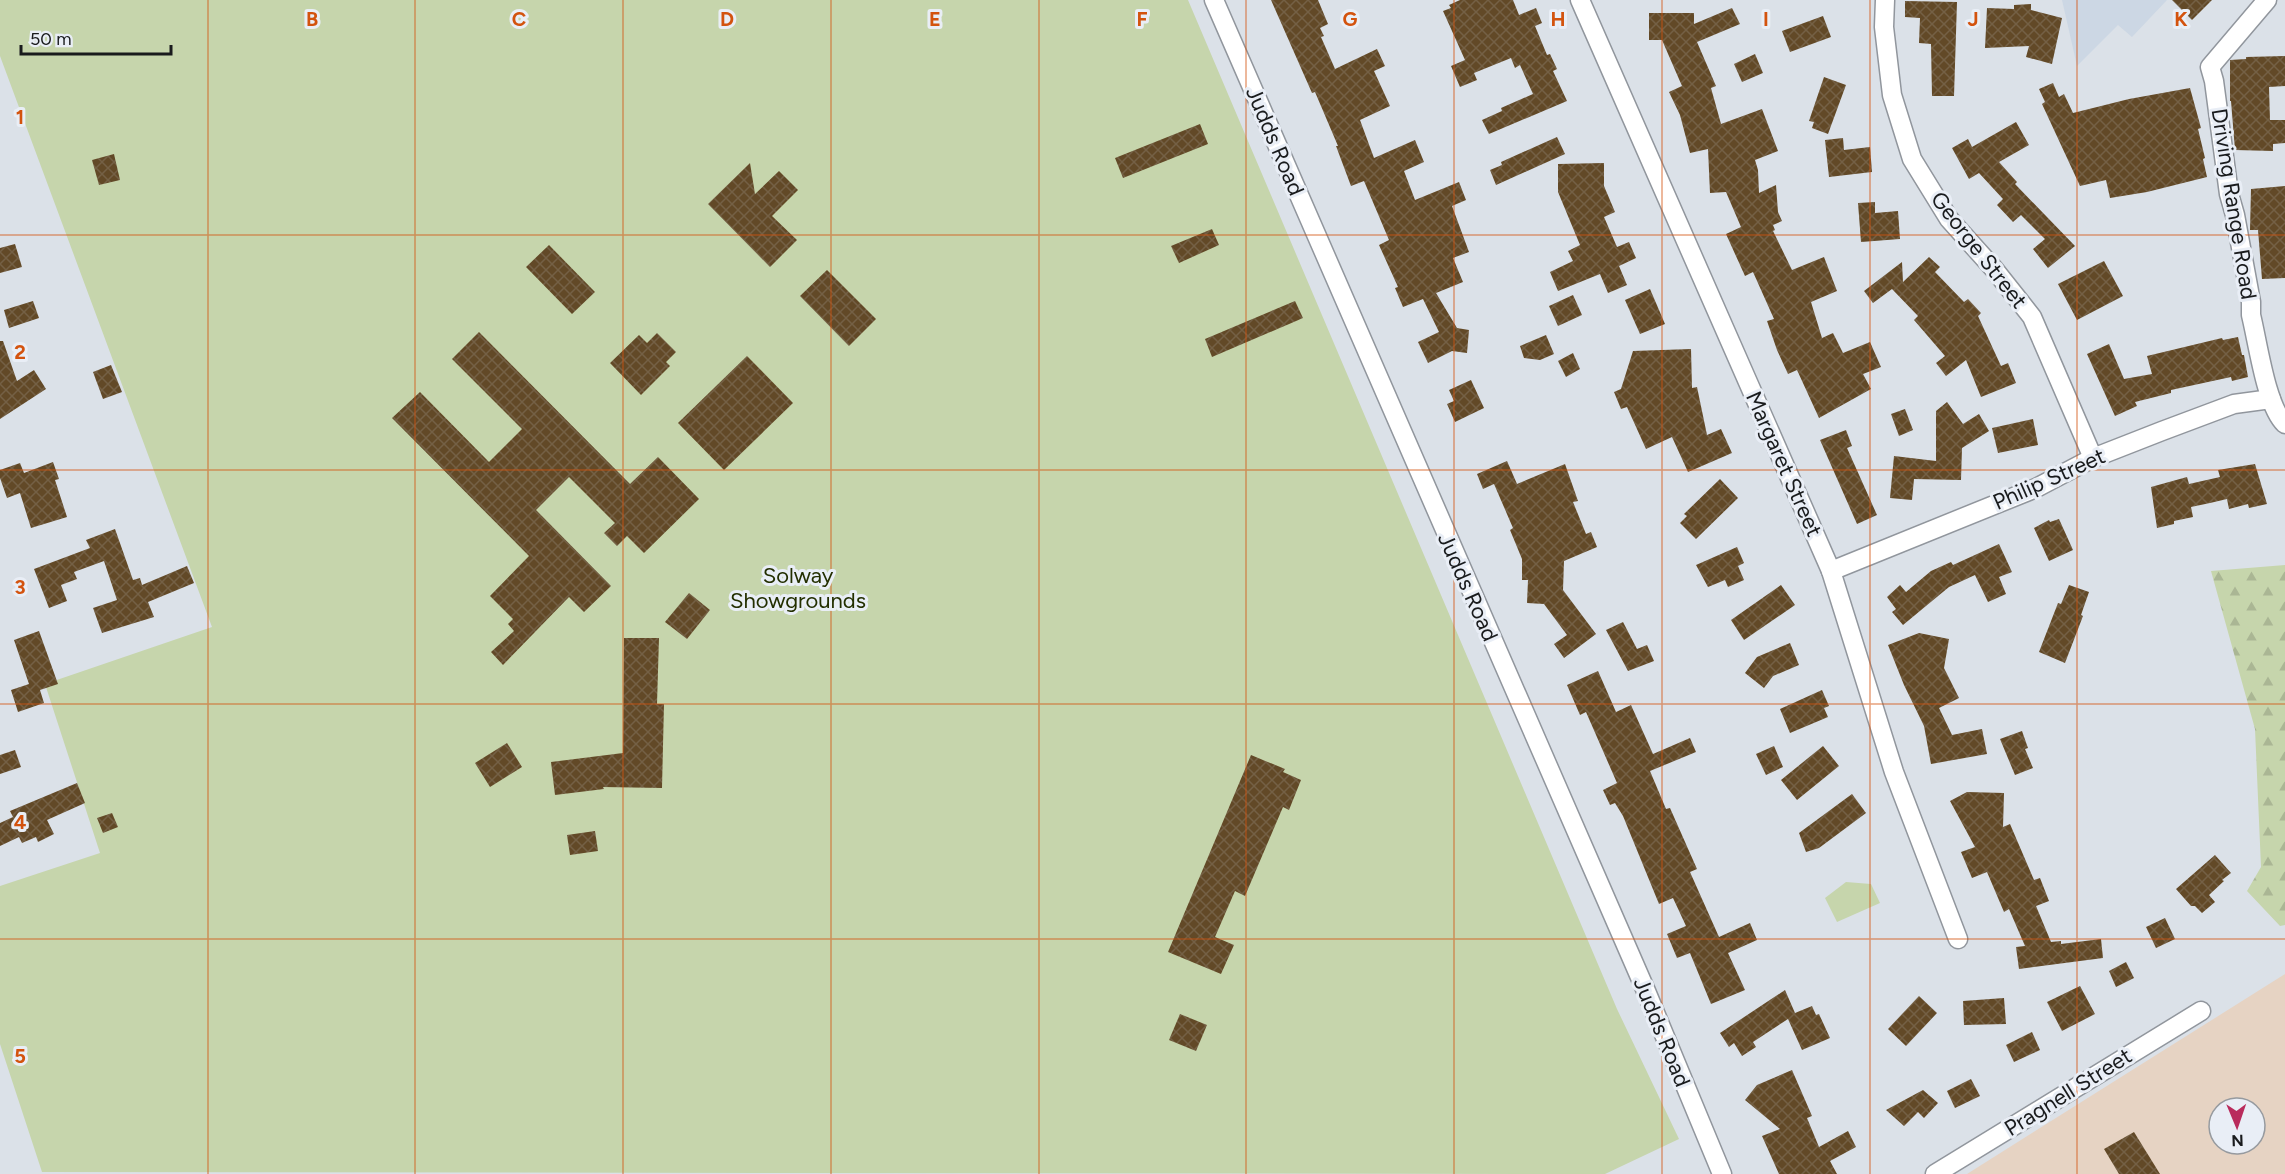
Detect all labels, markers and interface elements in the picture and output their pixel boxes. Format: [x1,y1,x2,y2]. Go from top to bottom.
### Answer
text: B [306,7,318,31]
text: C [512,7,526,31]
text: D [720,7,734,31]
text: E [929,7,941,31]
text: F [1136,7,1148,31]
text: G [1343,7,1358,31]
text: H [1551,7,1566,31]
text: I [1763,7,1769,31]
text: J [1967,7,1979,31]
text: K [2174,7,2188,31]
scale bar [21,18,171,56]
text: 50 m [30,28,72,50]
street label: Judds Road [1240,82,1310,200]
text: 1 [16,105,24,129]
street label: Driving Range Road [2206,107,2262,301]
street label: George Street [1925,186,2033,314]
text: 2 [14,340,26,364]
street label: Margaret Street [1740,387,1828,541]
street label: Philip Street [1989,442,2109,516]
street label: Judds Road [1432,529,1504,645]
park label: Solway Showgrounds [730,562,866,614]
text: 3 [14,575,26,599]
text: 4 [14,810,27,834]
street label: Judds Road [1628,973,1696,1091]
street label: Pragnell Street [1999,1042,2137,1142]
text: 5 [14,1044,26,1068]
north arrow [2207,1096,2267,1156]
text: N [2231,1131,2244,1150]

